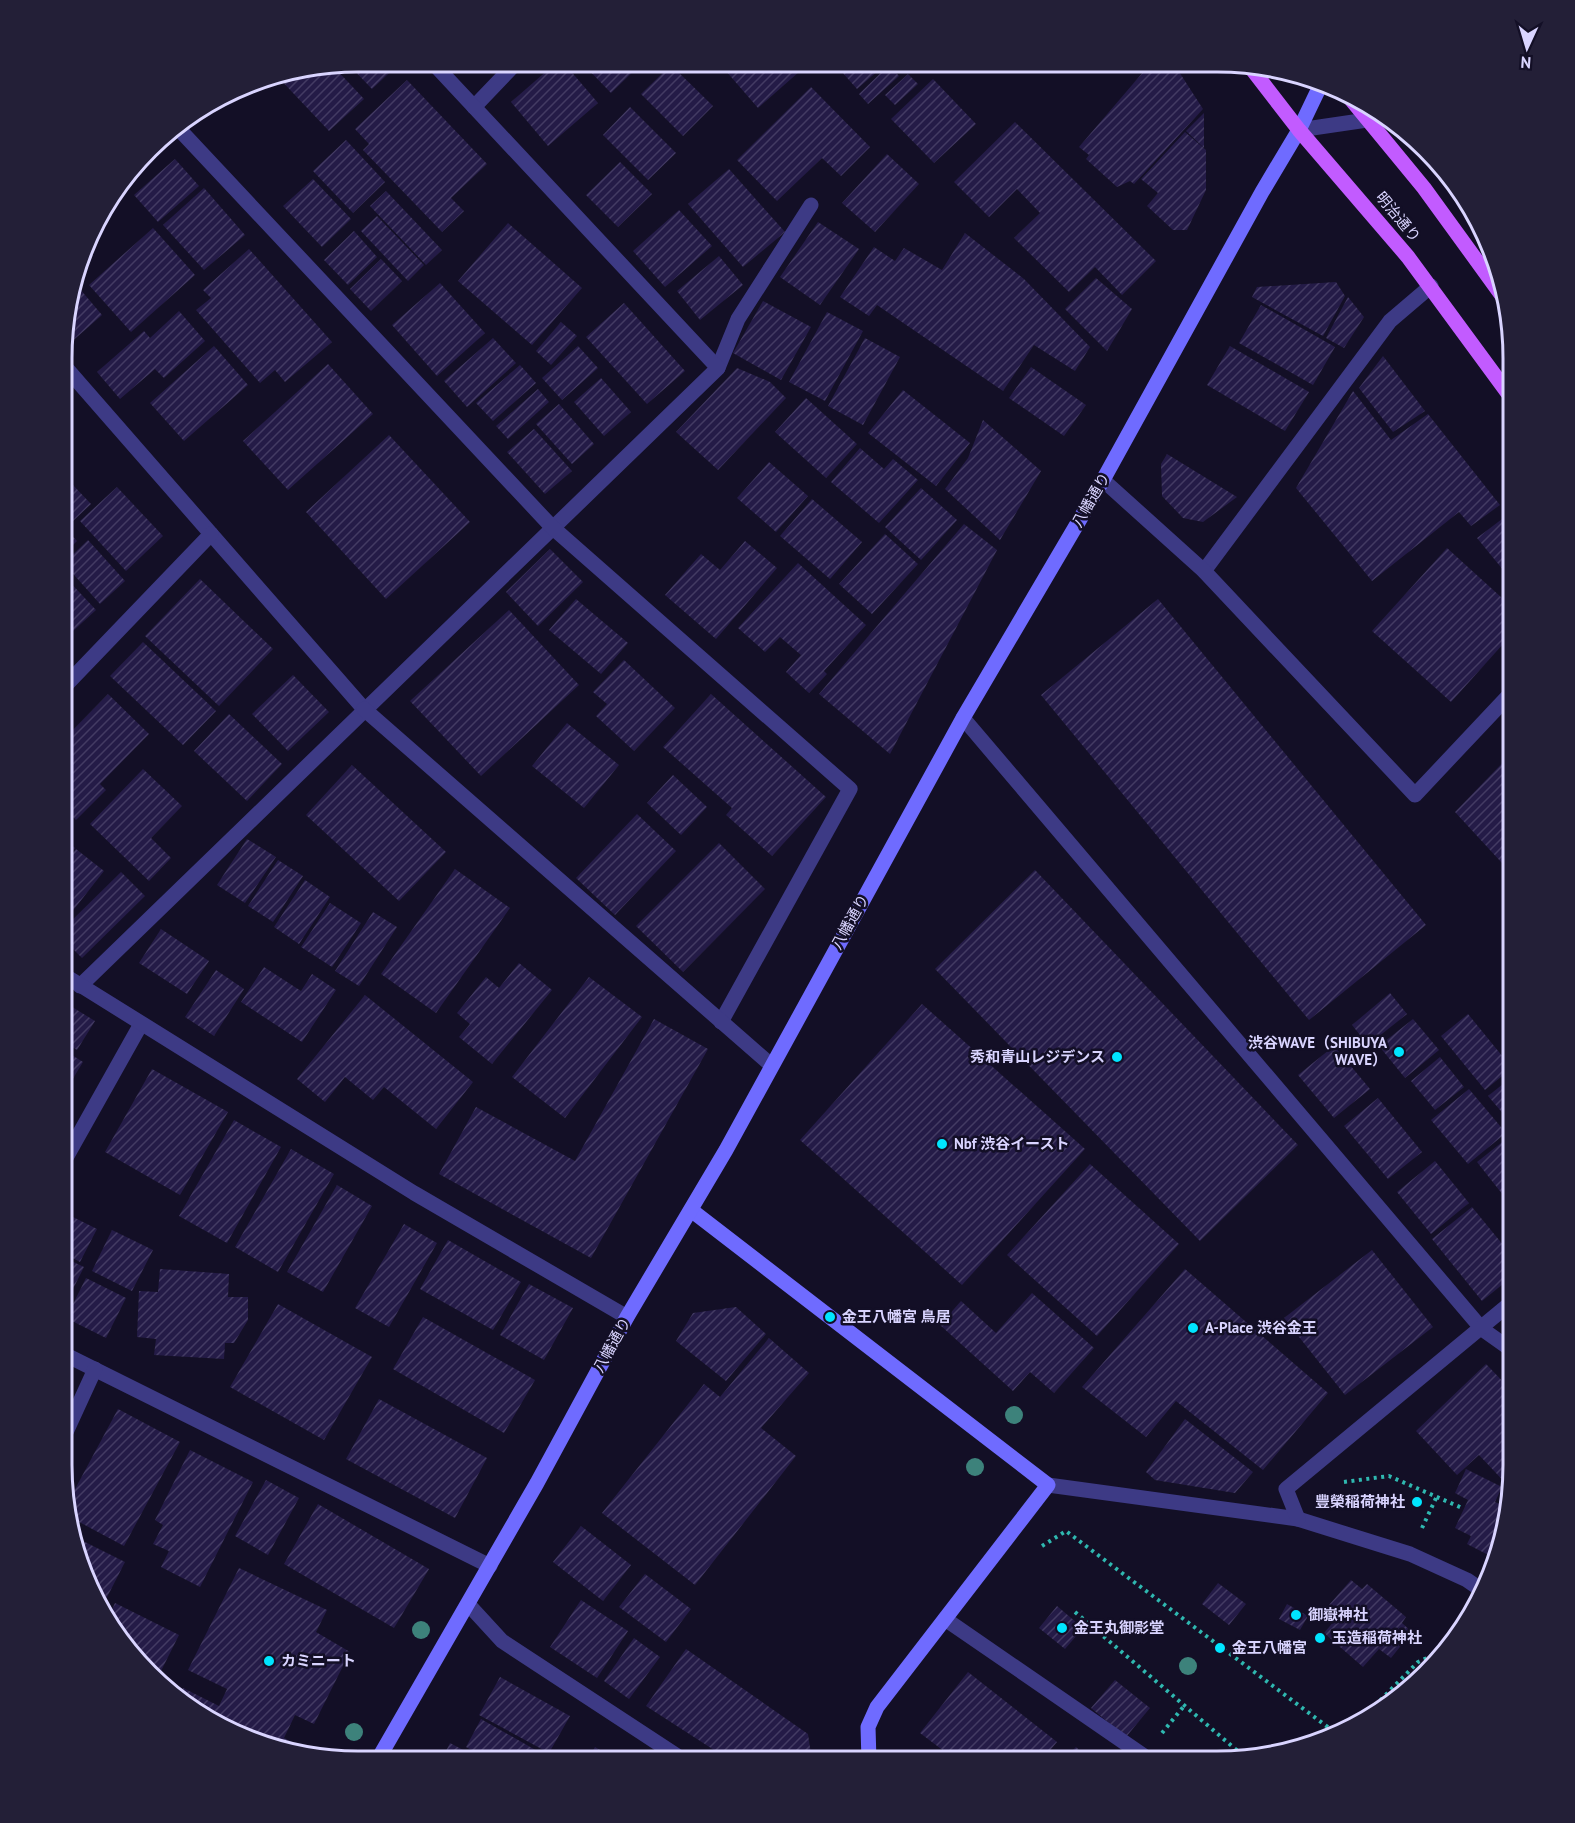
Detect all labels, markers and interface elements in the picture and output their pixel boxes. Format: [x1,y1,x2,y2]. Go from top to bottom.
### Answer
north arrow [1497,18,1557,78]
text: N [1520,53,1532,73]
street label: 明治通り [1372,188,1425,246]
street label: 八幡通り [1067,469,1114,530]
street label: 八幡通り [827,891,872,953]
place label: 渋谷WAVE（SHIBUYA WAVE） [1248,1033,1388,1069]
marker: 渋谷WAVE（SHIBUYA WAVE） [1392,1045,1406,1059]
place label: 秀和青山レジデンス [970,1047,1105,1066]
marker: 秀和青山レジデンス [1110,1050,1124,1064]
place label: Nbf 渋谷イースト [954,1134,1070,1153]
marker: Nbf 渋谷イースト [935,1137,949,1151]
place label: 金王八幡宮 鳥居 [842,1307,951,1326]
marker: 金王八幡宮 鳥居 [823,1310,837,1324]
street label: 八幡通り [589,1314,634,1376]
place label: A-Place 渋谷金王 [1205,1318,1317,1337]
marker: A-Place 渋谷金王 [1186,1321,1200,1335]
place label: 豐榮稲荷神社 [1315,1492,1405,1511]
marker: 豐榮稲荷神社 [1410,1495,1424,1509]
place label: 御嶽神社 [1308,1605,1368,1624]
marker: 御嶽神社 [1289,1608,1303,1622]
place label: 金王丸御影堂 [1074,1618,1164,1637]
marker: 金王丸御影堂 [1055,1621,1069,1635]
place label: 玉造稲荷神社 [1332,1628,1422,1647]
marker: 玉造稲荷神社 [1313,1631,1327,1645]
place label: 金王八幡宮 [1232,1638,1307,1657]
marker: 金王八幡宮 [1213,1641,1227,1655]
place label: カミニート [281,1651,356,1670]
marker: カミニート [262,1654,276,1668]

